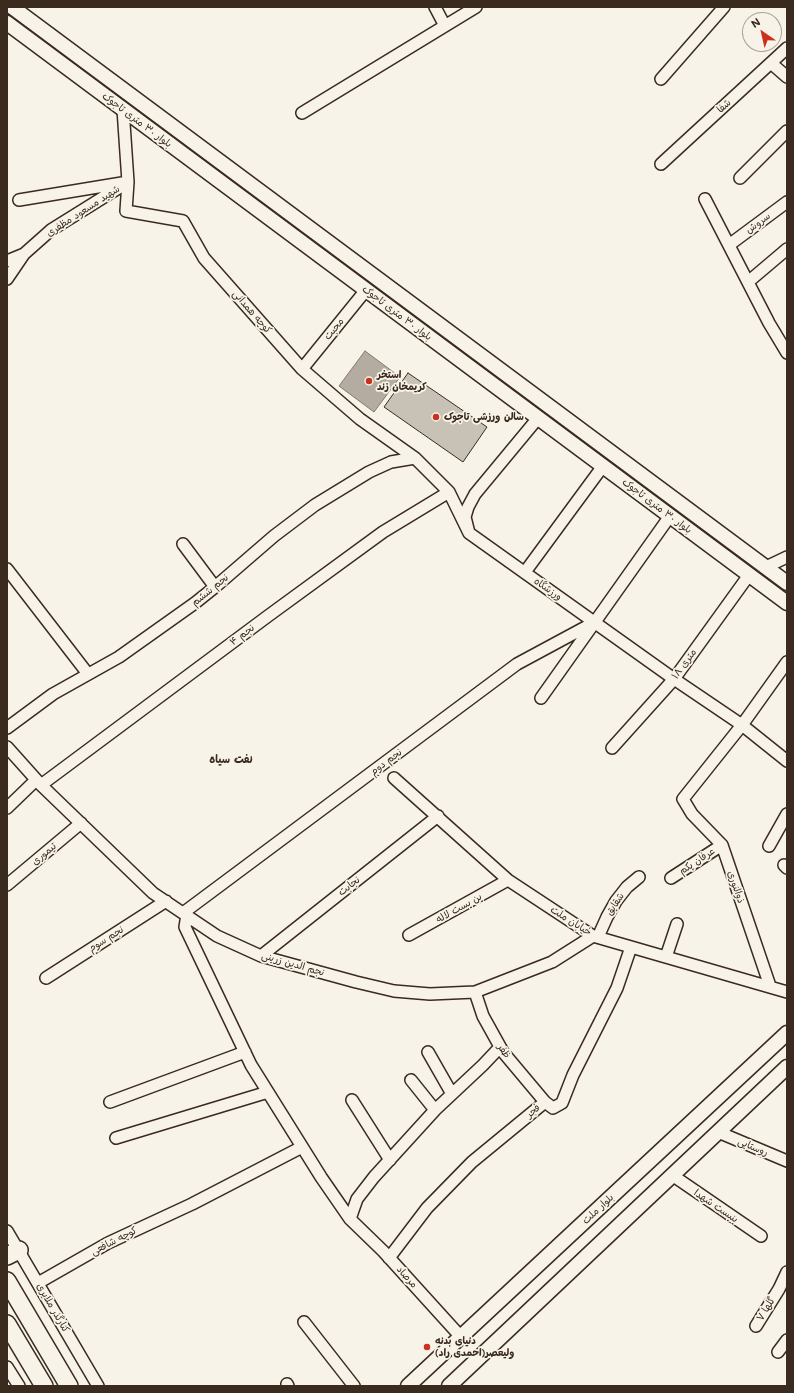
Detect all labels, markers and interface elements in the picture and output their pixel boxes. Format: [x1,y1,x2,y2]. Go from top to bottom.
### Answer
north arrow [742,12,782,52]
text: N [748,14,763,31]
street label: بلوار ۳۰ متری تاجوک [100,90,174,150]
street label: شفا [714,97,734,115]
street label: شهید مسعود مظفری [44,183,122,239]
street label: سروش [743,210,773,236]
street label: بلوار ۳۰ متری تاجوک [360,283,434,343]
street label: کوچه همدانی [230,288,274,336]
street label: محبت [322,316,346,342]
place label: استخر کریمخان زند [377,369,427,392]
marker: استخر کریمخان زند [364,376,374,386]
place label: سالن ورزشی تاجوک [444,411,524,423]
marker: سالن ورزشی تاجوک [431,412,441,422]
street label: بلوار ۳۰ متری تاجوک [620,476,694,536]
street label: نجم ششم [189,572,231,608]
street label: ورزشگاه [532,575,564,603]
street label: نجم ۴ [227,622,257,648]
street label: ۱۸ متری [669,647,699,681]
street label: نجم دوم [368,746,404,778]
district label: نفت سیاه [209,753,253,767]
street label: تیموری [29,840,59,868]
street label: عرفان یکم [677,845,717,877]
street label: ذوالنوری [725,869,747,905]
street label: نجابت [336,874,362,898]
street label: بن بست لاله [434,890,484,926]
street label: شقایق [603,890,627,918]
street label: خیابان ملت [548,904,594,938]
street label: نجم سوم [86,924,126,954]
street label: نجم الدین زرینی [260,949,326,979]
street label: ظفر [495,1041,513,1061]
street label: فجر [523,1102,543,1120]
street label: روستایی [736,1135,770,1159]
street label: بنبست شهدا [692,1187,740,1225]
street label: بلوار ملت [580,1191,616,1227]
street label: کوچه شافعی [89,1224,139,1258]
street label: مرصاد [394,1263,420,1291]
street label: کنارگذر ملایری [34,1281,72,1335]
street label: گلها ۷ [754,1295,778,1323]
place label: دنیای بدنه ولیعصر(احمدی راد) [435,1335,514,1358]
marker: دنیای بدنه ولیعصر(احمدی راد) [422,1342,432,1352]

